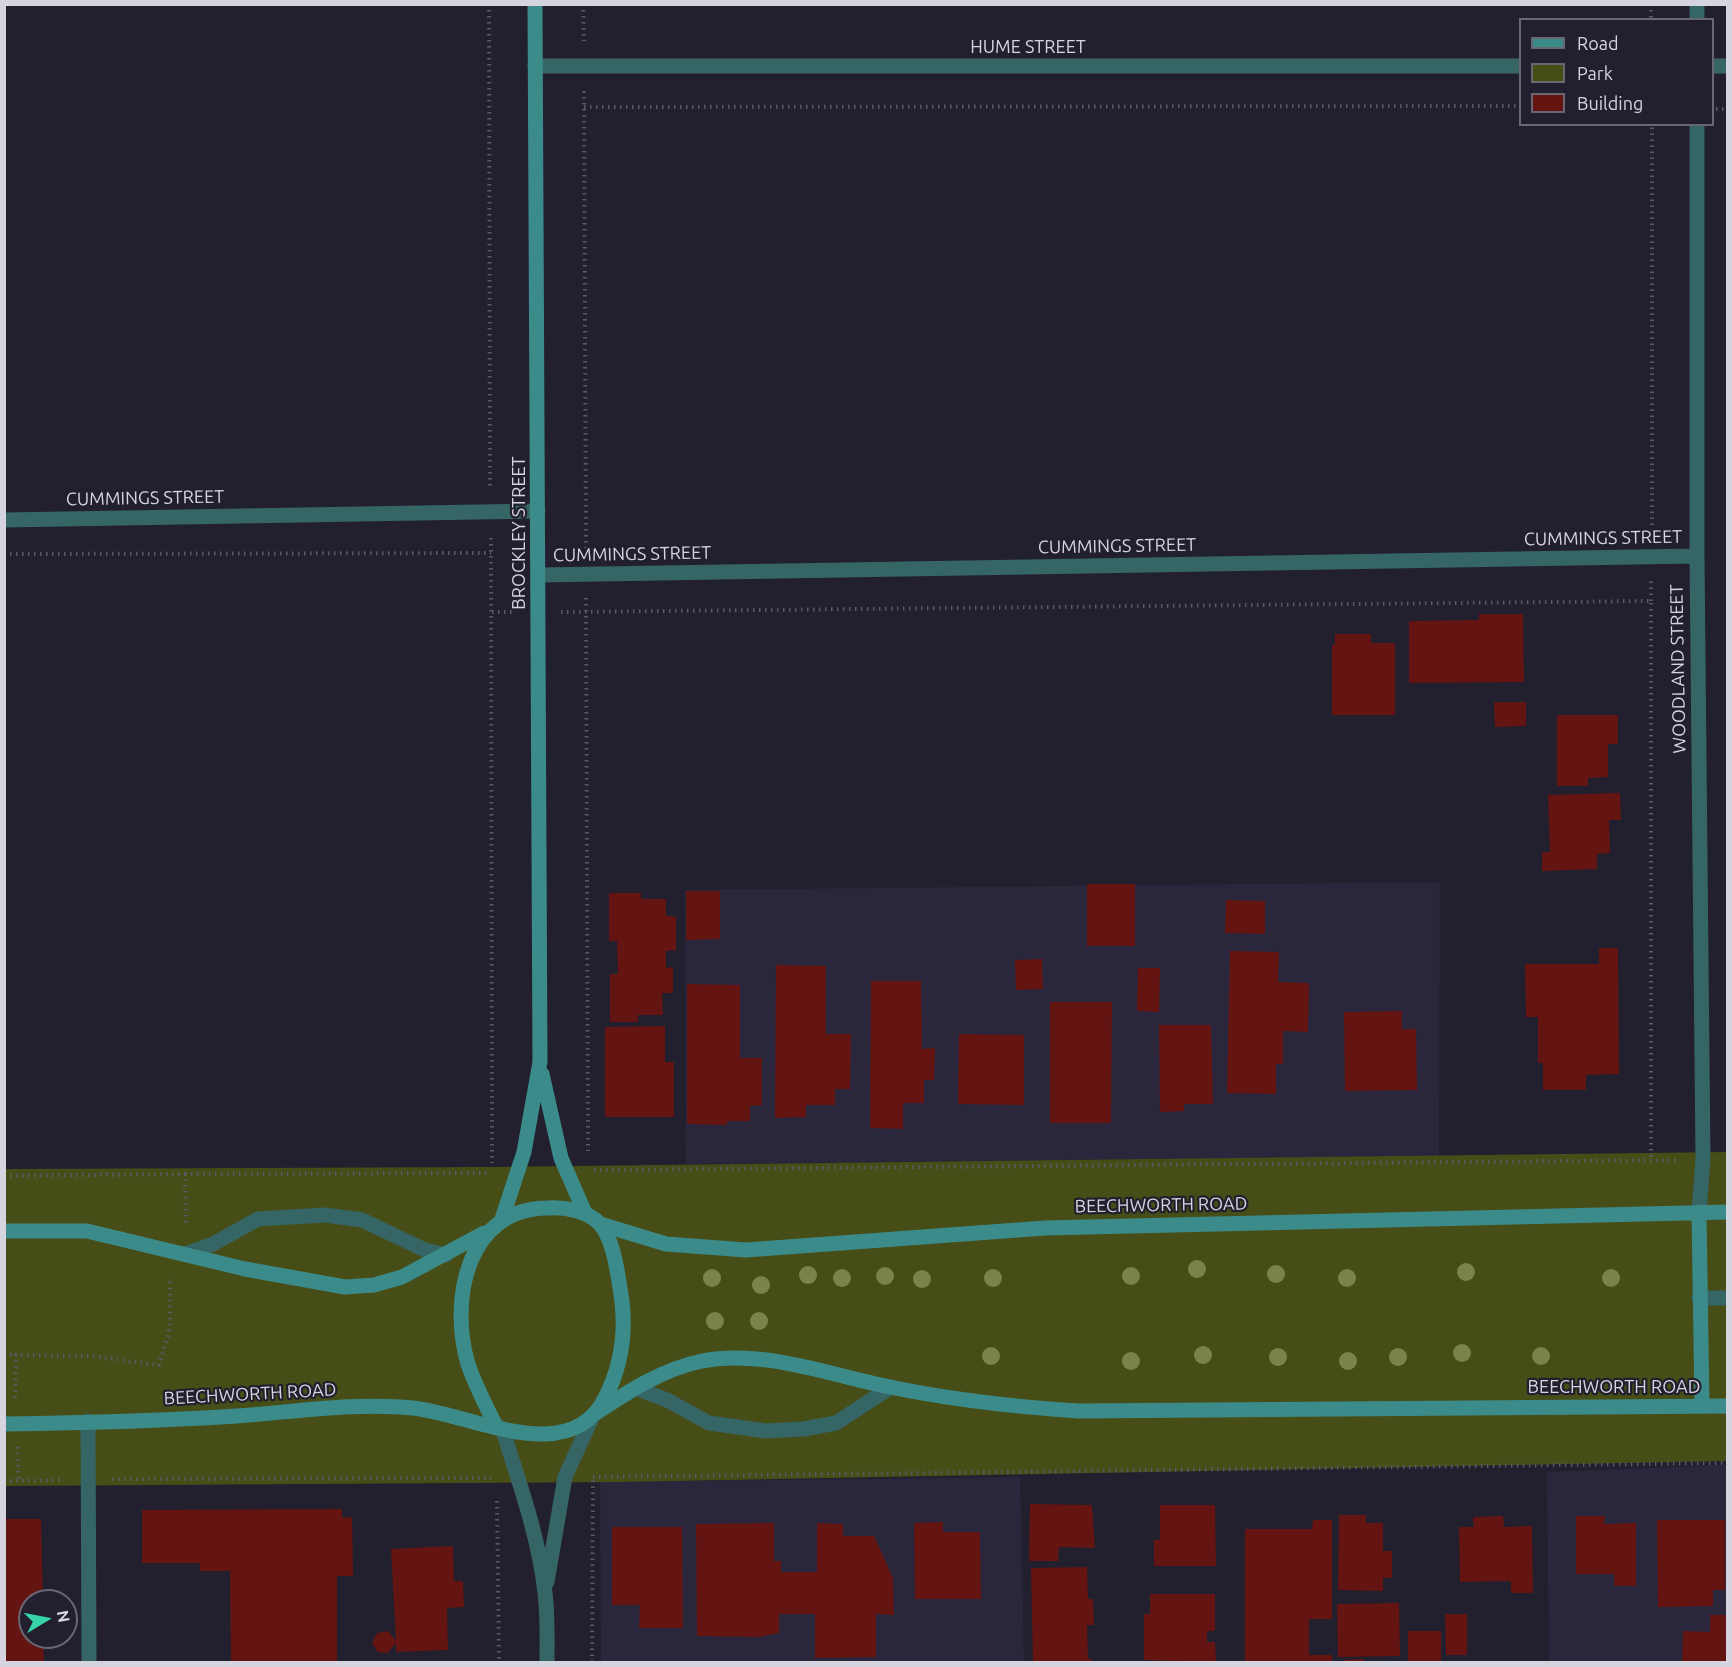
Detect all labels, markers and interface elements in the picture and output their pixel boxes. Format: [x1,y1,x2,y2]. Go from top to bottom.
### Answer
legend [1519,18,1714,126]
text: Road [1577,33,1619,53]
street label: HUME STREET [970,36,1086,58]
text: Park [1577,63,1613,83]
text: Building [1577,93,1643,113]
street label: BROCKLEY STREET [508,456,530,610]
street label: CUMMINGS STREET [66,486,224,510]
street label: CUMMINGS STREET [1524,526,1682,550]
street label: CUMMINGS STREET [1038,534,1196,558]
street label: CUMMINGS STREET [553,542,711,566]
street label: WOODLAND STREET [1666,584,1690,754]
street label: BEECHWORTH ROAD [1074,1193,1248,1217]
street label: BEECHWORTH ROAD [1528,1376,1700,1398]
street label: BEECHWORTH ROAD [163,1379,337,1409]
north arrow [18,1589,78,1649]
text: N [54,1609,74,1624]

